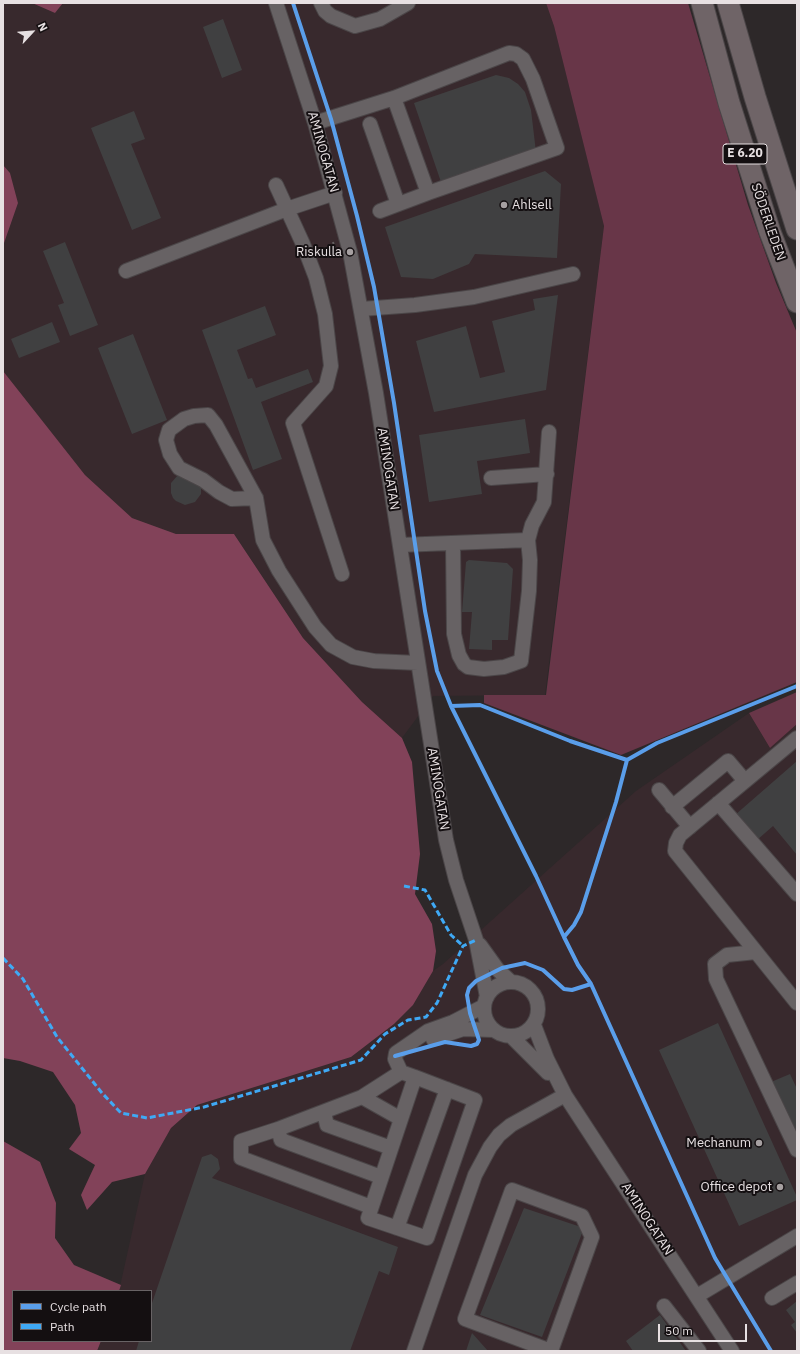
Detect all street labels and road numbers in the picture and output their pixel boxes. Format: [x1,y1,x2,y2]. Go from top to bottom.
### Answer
street label: AMINOGATAN [304,110,342,194]
road number: E 6.20 [723,144,767,164]
street label: SÖDERLEDEN [747,181,789,263]
street label: AMINOGATAN [374,427,402,511]
street label: AMINOGATAN [424,747,452,831]
street label: AMINOGATAN [618,1180,676,1258]

